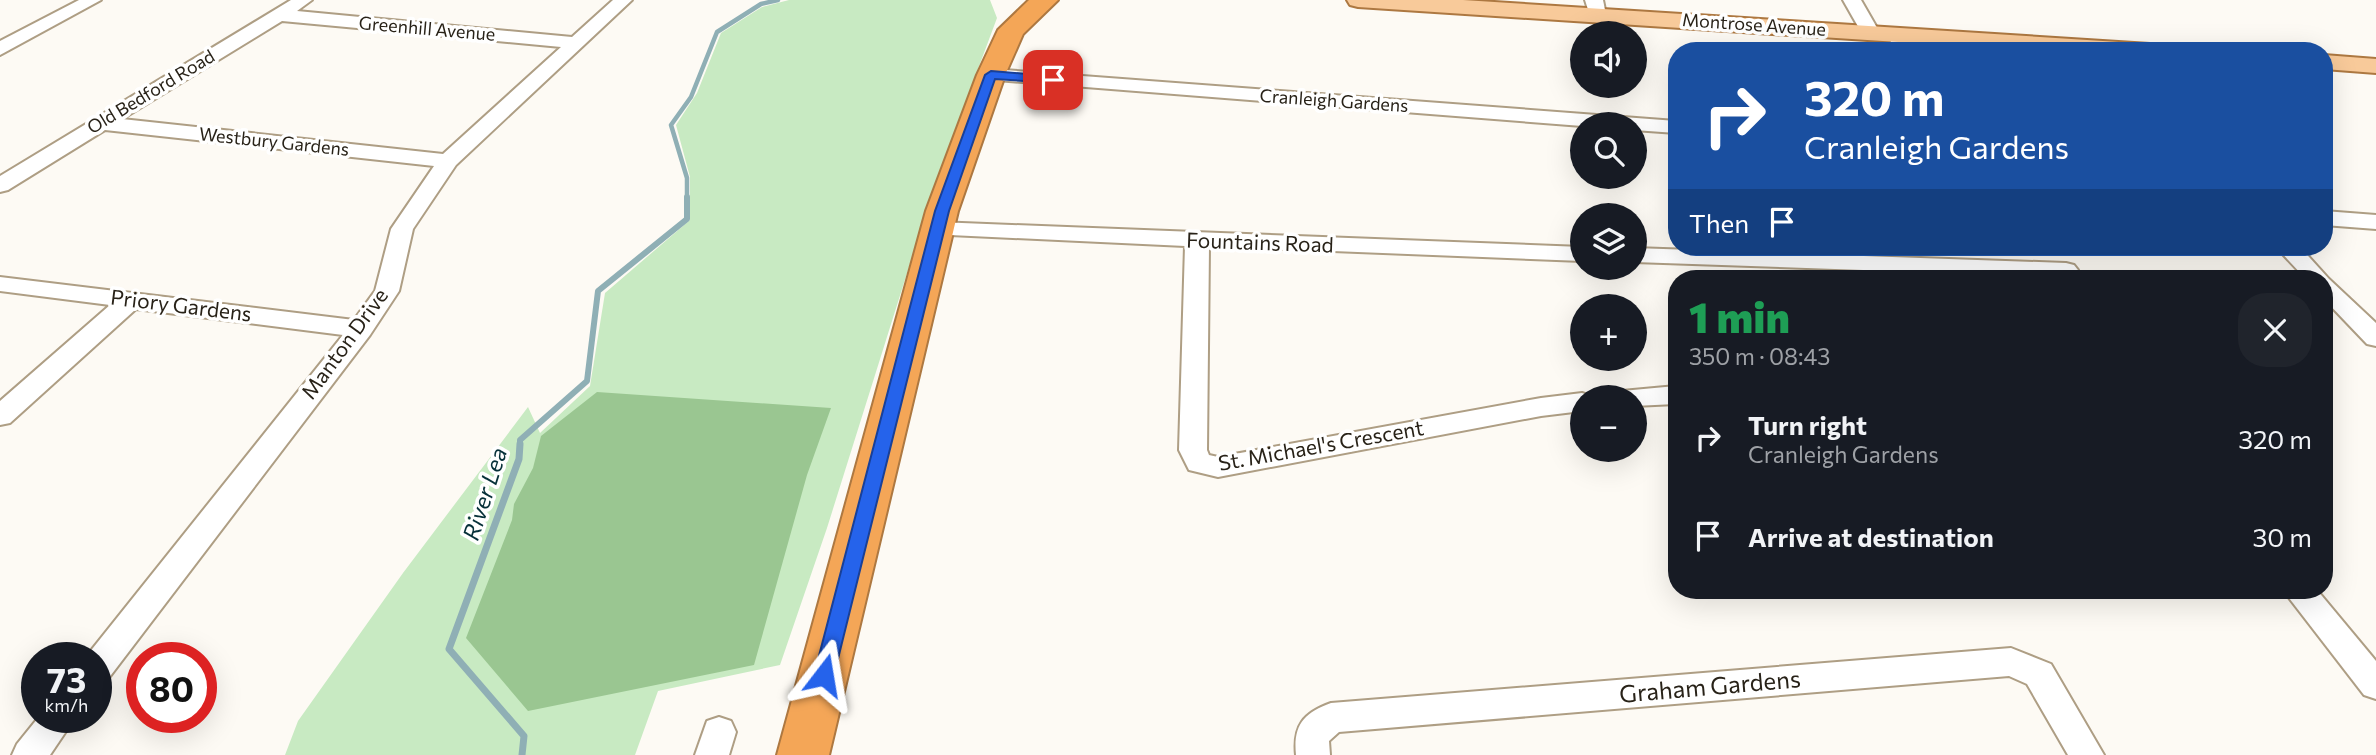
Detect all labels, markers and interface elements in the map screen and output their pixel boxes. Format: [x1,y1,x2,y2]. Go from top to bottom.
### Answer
street label: Montrose Avenue [1681,8,1827,40]
street label: Greenhill Avenue [358,11,496,45]
map controls [1570,21,1647,462]
button: sound [1570,21,1647,98]
street label: Old Bedford Road [83,44,218,138]
pin [1023,50,1083,110]
icon: arrive [1034,61,1072,99]
text: 320 m [1804,66,1945,126]
icon: right [1689,70,1780,161]
street label: Cranleigh Gardens [1259,84,1409,116]
button: search [1570,112,1647,189]
street label: Westbury Gardens [198,122,350,160]
text: Cranleigh Gardens [1804,126,2069,166]
button: layers [1570,203,1647,280]
icon: arrive [1763,203,1801,241]
text: Then [1689,207,1749,238]
street label: Fountains Road [1186,226,1334,257]
street label: Priory Gardens [109,283,253,326]
street label: Manton Drive [295,283,392,403]
text: 1 min [1689,290,1790,342]
button: close [2238,293,2312,367]
button: + [1570,294,1647,371]
text: 350 m · 08:43 [1689,342,1830,370]
button: − [1570,385,1647,462]
text: Turn right [1748,409,1867,440]
street label: St. Michael's Crescent [1216,414,1425,475]
icon: right [1689,419,1727,457]
text: 320 m [2238,423,2312,454]
text: Cranleigh Gardens [1748,440,1939,468]
water label: River Lea [456,444,512,544]
icon: arrive [1689,517,1727,555]
text: Arrive at destination [1748,521,1994,552]
text: 30 m [2253,521,2312,552]
position arrow [787,638,861,712]
speed limit sign: 80 [126,642,217,733]
text: 73 [47,657,86,700]
street label: Graham Gardens [1618,663,1802,708]
text: km/h [45,694,88,716]

